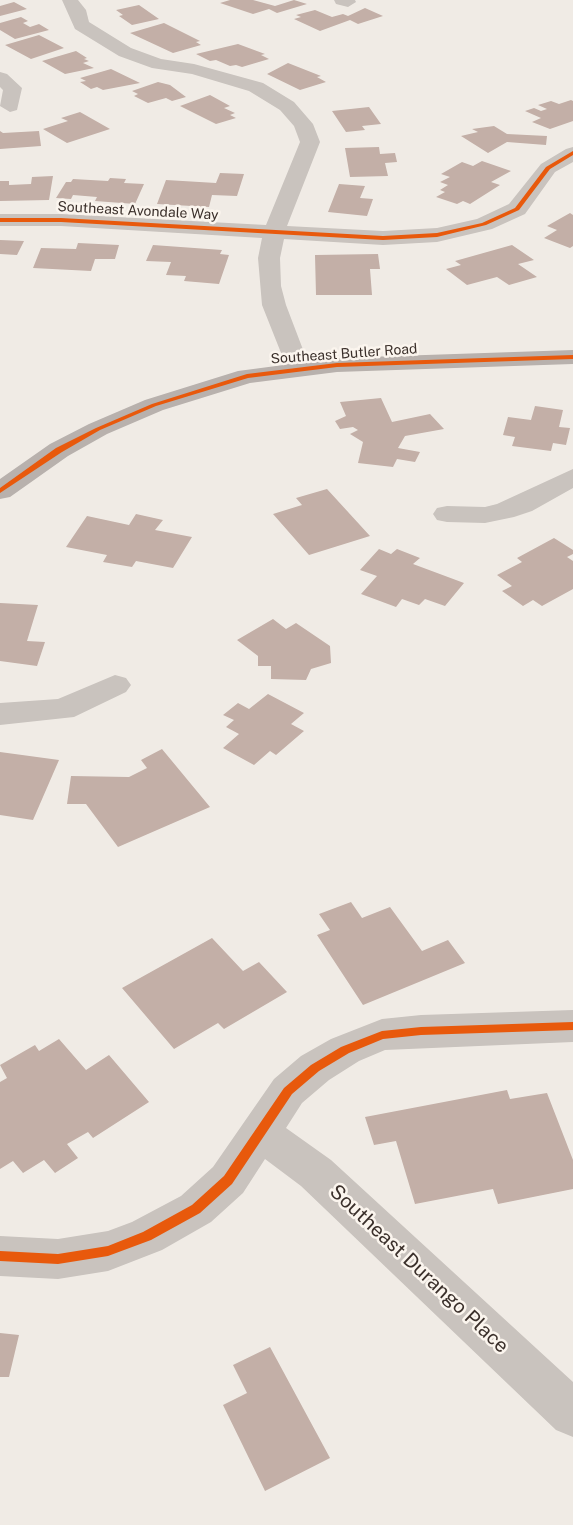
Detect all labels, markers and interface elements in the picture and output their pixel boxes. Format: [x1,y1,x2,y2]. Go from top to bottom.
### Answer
street label: Southeast Avondale Way [57,198,219,224]
street label: Southeast Butler Road [270,340,418,368]
street label: Southeast Durango Place [324,1180,514,1358]

